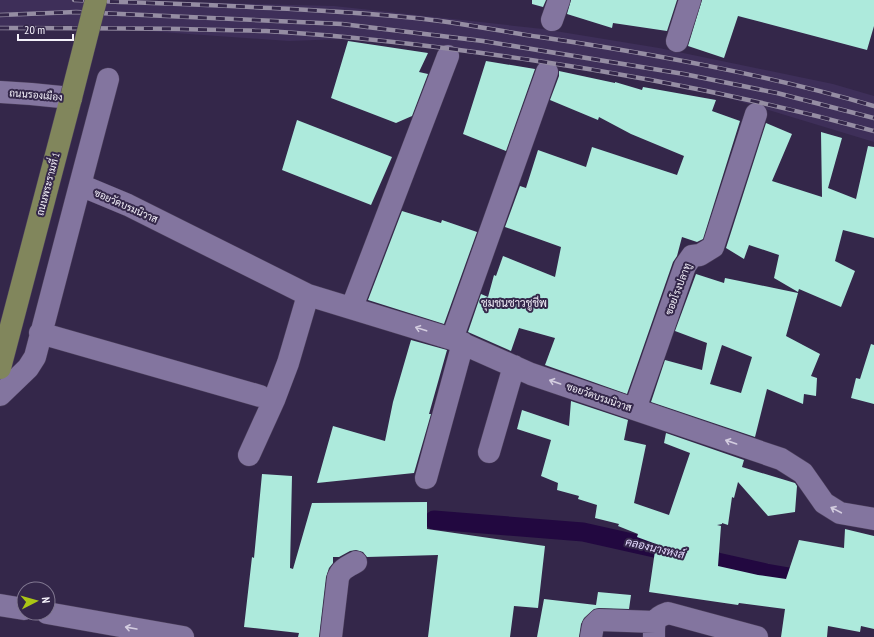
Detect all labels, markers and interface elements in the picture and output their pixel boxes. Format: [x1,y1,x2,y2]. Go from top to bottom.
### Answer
scale bar [18,16,73,42]
text: 20 m [24,22,45,37]
street label: ถนนรองเมือง [9,86,63,104]
street label: ถนนพระรามที่ 1 [31,150,63,217]
street label: ซอยวัดบรมนิวาส [92,186,160,226]
street label: ซอยโรงปลาทู [662,261,695,317]
district label: ชุมชนชาวชูชีพ [481,295,547,312]
one-way arrow [415,325,428,332]
one-way arrow [548,378,561,385]
street label: ซอยวัดบรมนิวาส [565,380,634,414]
one-way arrow [724,438,737,445]
one-way arrow [831,506,843,513]
water label: คลองนางหงส์ [624,533,688,562]
north arrow [16,581,56,621]
text: N [39,596,53,604]
one-way arrow [125,624,138,632]

